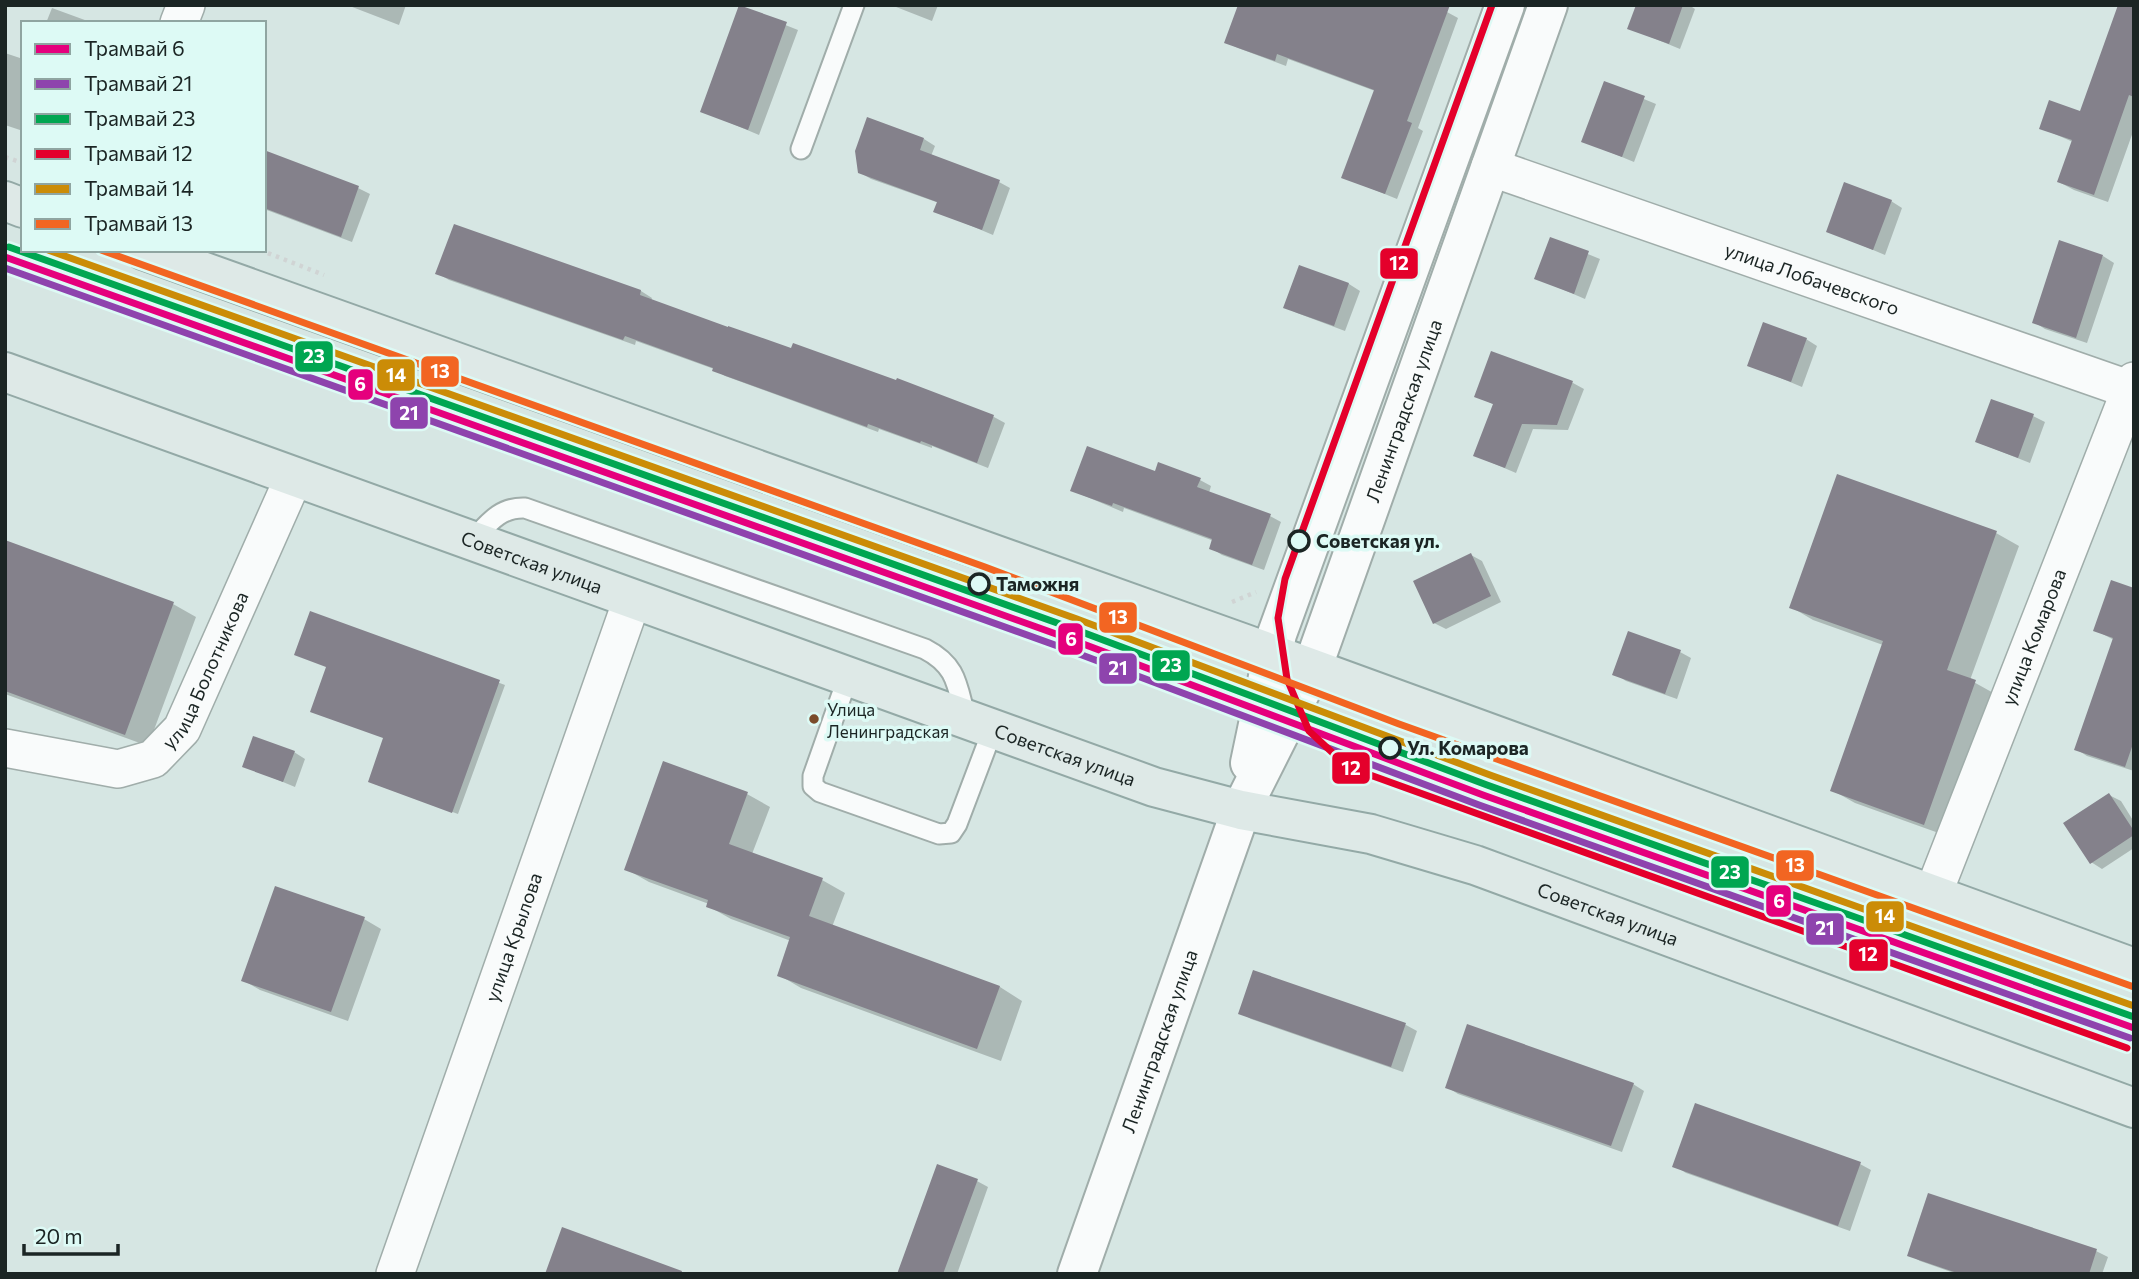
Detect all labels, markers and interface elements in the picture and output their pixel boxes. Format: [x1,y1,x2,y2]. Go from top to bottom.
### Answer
legend [21,21,266,252]
text: Трамвай 6 [84,35,185,60]
text: Трамвай 21 [84,70,193,95]
text: Трамвай 23 [84,105,196,130]
text: Трамвай 12 [84,140,193,165]
text: Трамвай 14 [84,175,194,200]
text: Трамвай 13 [84,210,193,235]
street label: улица Лобачевского [1722,238,1902,319]
line badge: 12 [1379,247,1419,280]
text: 12 [1389,251,1409,274]
street label: Ленинградская улица [1360,316,1446,505]
line badge: 23 [294,340,334,373]
text: 23 [303,344,325,367]
line badge: 13 [420,355,460,388]
line badge: 14 [376,358,416,392]
text: 13 [430,359,450,382]
text: 14 [386,363,406,386]
line badge: 6 [347,368,374,401]
text: 6 [354,372,366,395]
line badge: 21 [389,396,429,430]
text: 21 [399,401,419,424]
street label: Советская улица [458,526,606,598]
place label: Советская ул. [1316,529,1440,552]
marker: Советская ул. [1288,530,1310,552]
street label: улица Комарова [1996,565,2070,708]
place label: Таможня [996,572,1079,595]
marker: Таможня [968,573,990,595]
street label: улица Болотникова [157,588,253,753]
line badge: 13 [1098,601,1138,634]
text: 13 [1108,605,1128,628]
line badge: 6 [1057,622,1084,656]
text: 6 [1065,627,1077,650]
line badge: 23 [1151,649,1191,682]
line badge: 21 [1098,652,1138,685]
text: 23 [1160,653,1182,676]
text: 21 [1108,656,1128,679]
place label: Улица Ленинградская [827,699,949,742]
marker: Улица Ленинградская [807,712,821,726]
street label: Советская улица [991,718,1139,790]
place label: Ул. Комарова [1407,736,1529,759]
marker: Ул. Комарова [1379,737,1401,759]
line badge: 12 [1331,751,1371,785]
text: 12 [1341,756,1361,779]
line badge: 13 [1775,849,1815,882]
text: 13 [1785,853,1805,876]
line badge: 23 [1710,855,1750,889]
text: 23 [1719,860,1741,883]
street label: улица Крылова [480,869,546,1005]
street label: Советская улица [1534,877,1682,950]
line badge: 6 [1765,884,1792,918]
text: 6 [1773,889,1785,912]
line badge: 14 [1865,900,1905,933]
text: 14 [1875,904,1895,927]
line badge: 21 [1805,912,1845,946]
text: 21 [1815,916,1835,939]
line badge: 12 [1848,938,1889,972]
text: 12 [1858,942,1878,965]
street label: Ленинградская улица [1116,946,1202,1135]
scale bar [24,1212,119,1256]
text: 20 m [35,1223,83,1248]

